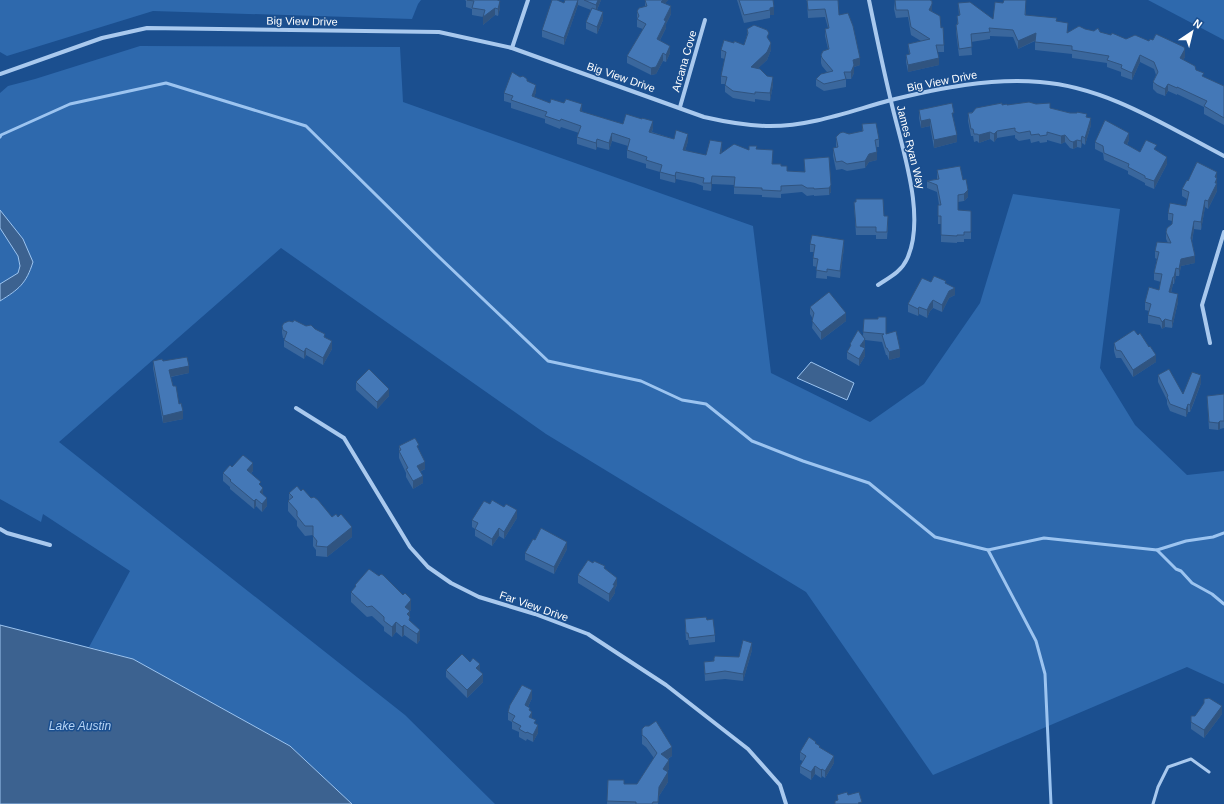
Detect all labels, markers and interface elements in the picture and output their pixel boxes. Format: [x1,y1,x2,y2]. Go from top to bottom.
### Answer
north arrow [1172,12,1212,52]
street label: Big View Drive [266,14,338,28]
text: N [1191,17,1204,31]
street label: Arcana Cove [669,29,699,93]
street label: Big View Drive [585,60,657,94]
street label: Big View Drive [906,68,978,94]
street label: James Ryan Way [895,104,927,191]
street label: Far View Drive [498,589,570,623]
water label: Lake Austin [49,719,111,733]

